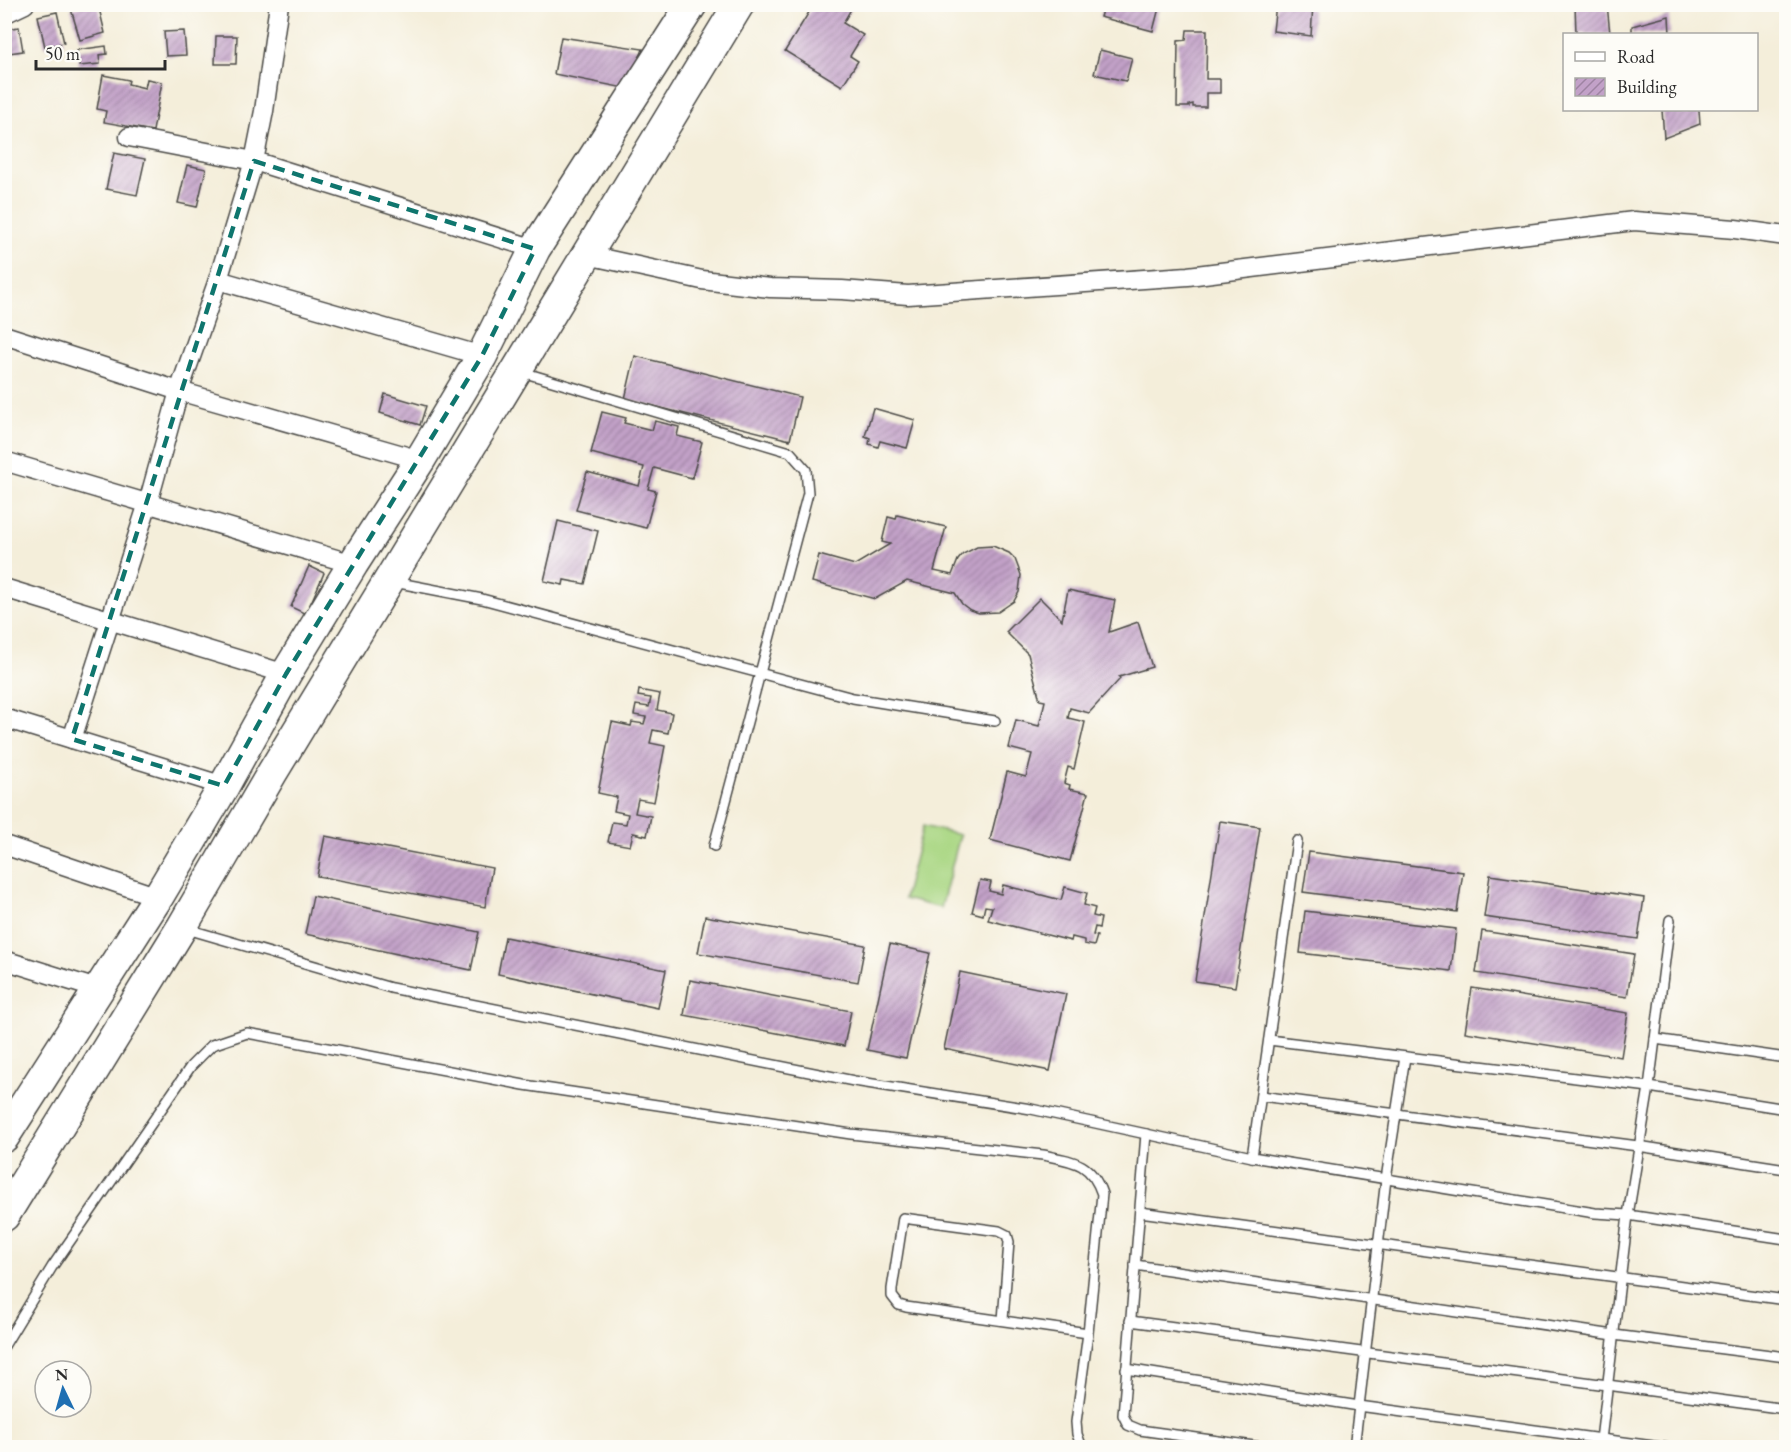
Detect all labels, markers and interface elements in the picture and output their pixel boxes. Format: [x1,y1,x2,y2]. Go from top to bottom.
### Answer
scale bar [36,33,165,71]
legend [1563,33,1758,111]
text: 50 m [45,42,80,65]
text: Road [1617,45,1656,68]
text: Building [1617,75,1677,98]
north arrow [33,1359,93,1419]
text: N [54,1364,69,1386]

